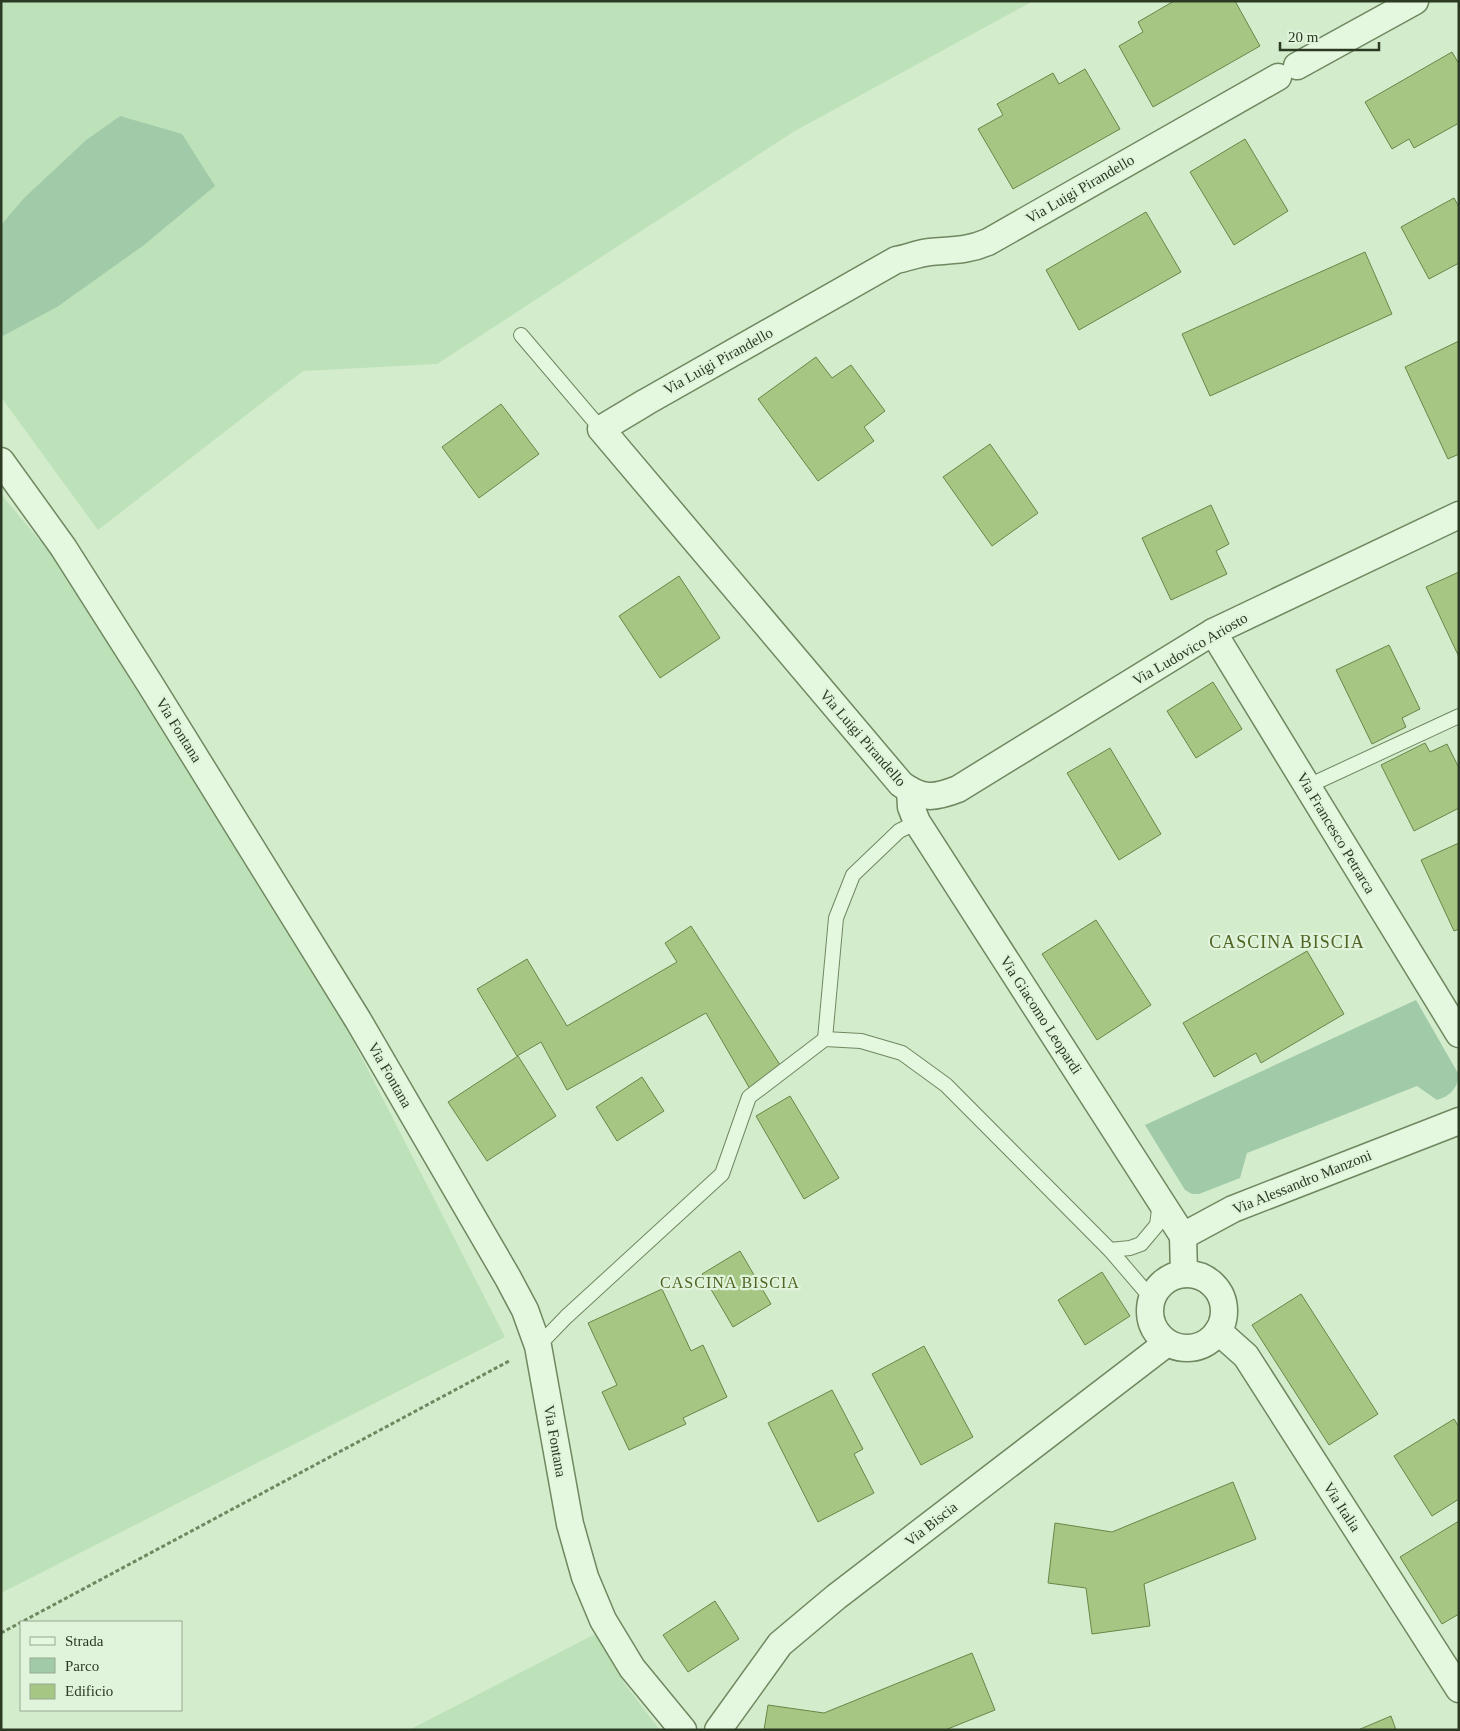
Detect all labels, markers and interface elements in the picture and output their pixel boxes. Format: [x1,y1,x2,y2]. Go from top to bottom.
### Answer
scale bar [1280,20,1379,52]
text: 20 m [1288,29,1319,45]
street label: Via Luigi Pirandello [1023,151,1137,227]
street label: Via Luigi Pirandello [661,324,775,398]
street label: Via Ludovico Ariosto [1130,610,1250,688]
street label: Via Luigi Pirandello [817,687,909,789]
street label: Via Fontana [153,695,205,765]
street label: Via Francesco Petrarca [1294,770,1379,897]
district label: CASCINA BISCIA [1209,932,1365,952]
street label: Via Giacomo Leopardi [997,953,1085,1077]
street label: Via Fontana [365,1039,415,1111]
street label: Via Alessandro Manzoni [1230,1147,1374,1217]
district label: CASCINA BISCIA [660,1274,800,1291]
street label: Via Fontana [541,1404,569,1479]
street label: Via Italia [1320,1479,1364,1535]
street label: Via Biscia [902,1498,961,1549]
legend [20,1621,182,1711]
text: Strada [65,1633,104,1649]
text: Parco [65,1658,99,1674]
text: Edificio [65,1683,113,1699]

